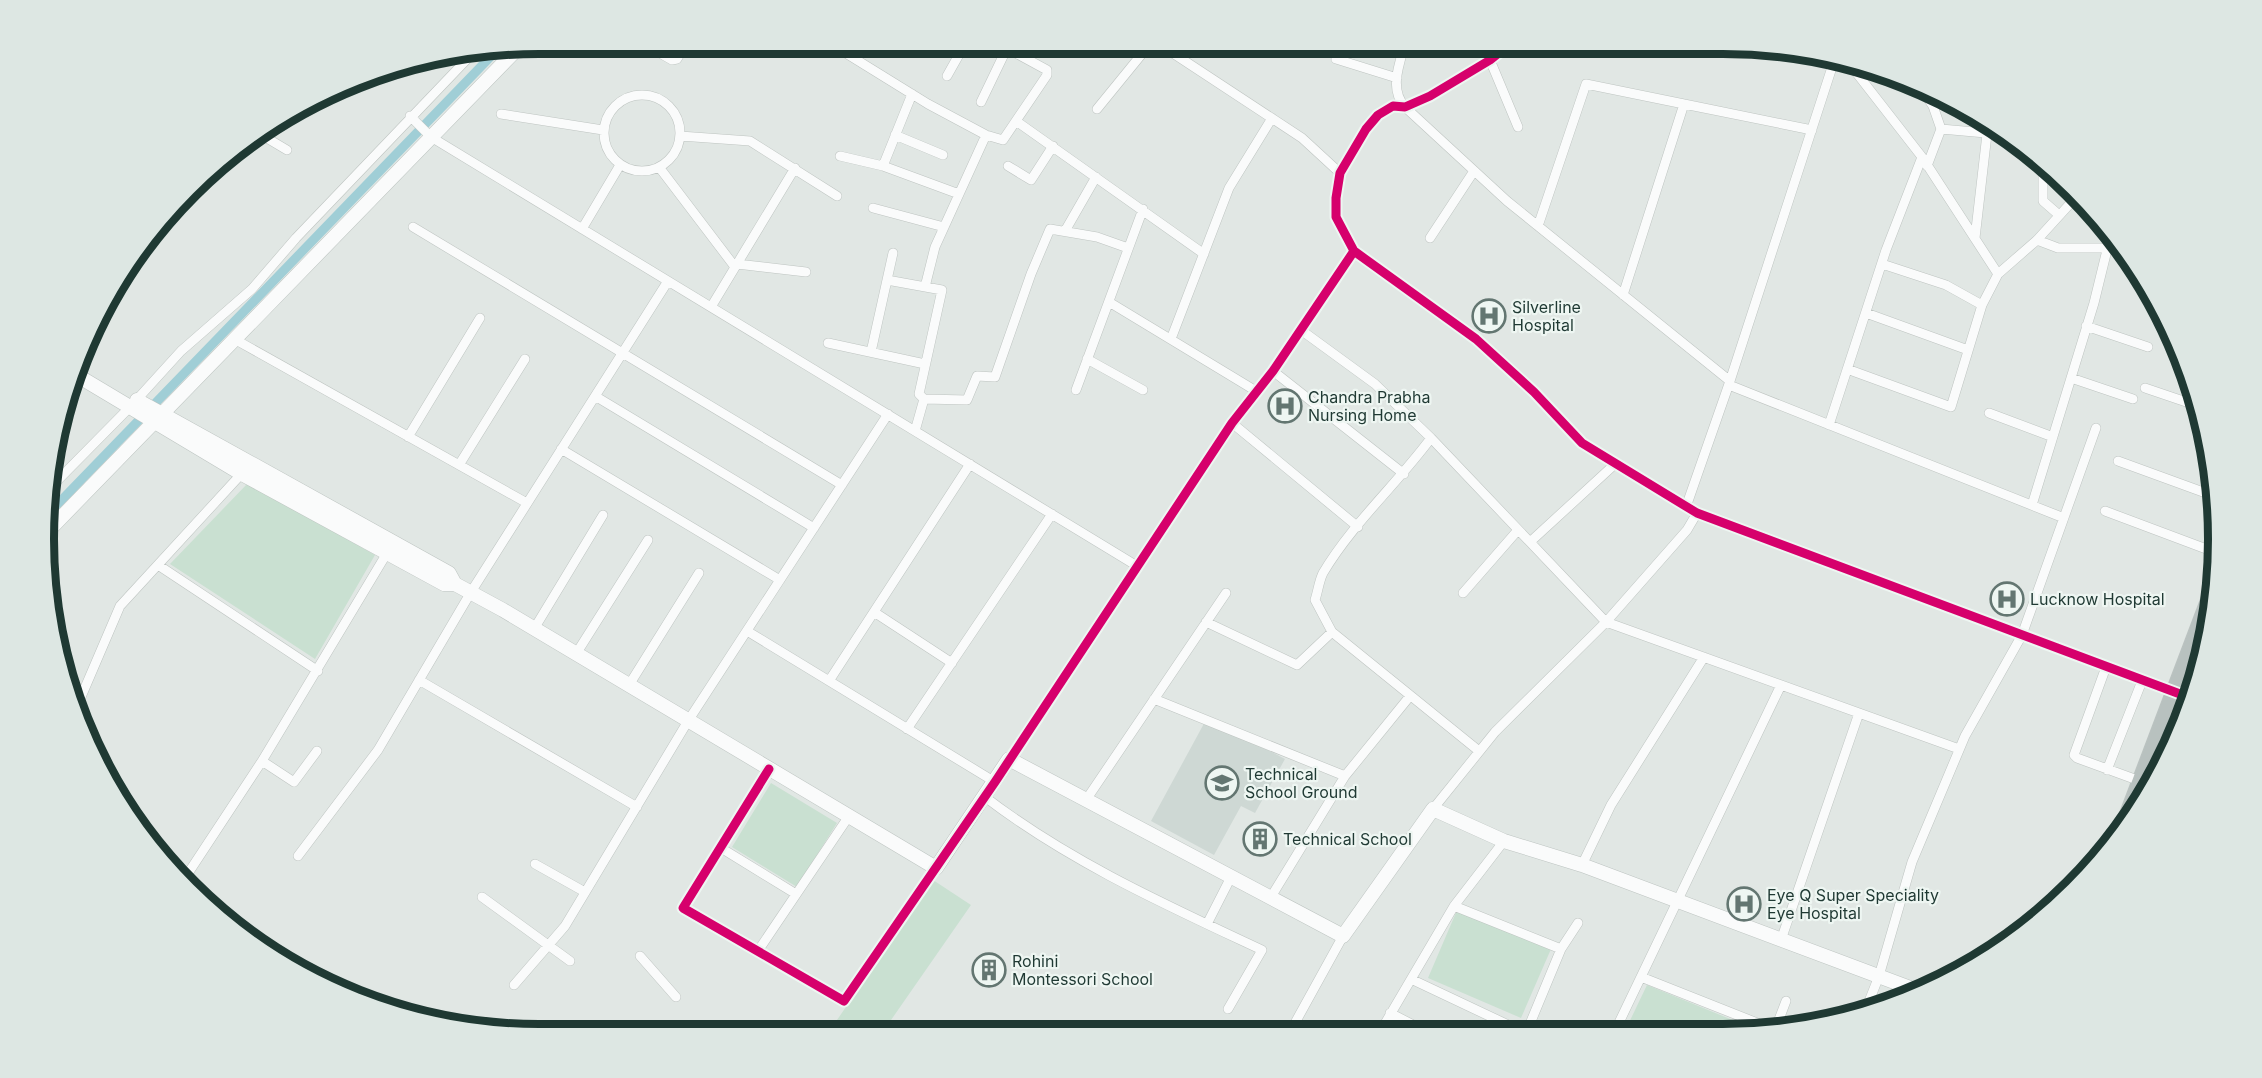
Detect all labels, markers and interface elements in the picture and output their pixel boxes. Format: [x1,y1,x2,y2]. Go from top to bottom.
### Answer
place label: Silverline Hospital [1512,297,1581,335]
hospital icon: Silverline Hospital [1471,298,1507,334]
place label: Chandra Prabha Nursing Home [1308,387,1430,425]
hospital icon: Chandra Prabha Nursing Home [1267,388,1303,424]
hospital icon: Lucknow Hospital [1989,581,2025,617]
place label: Lucknow Hospital [2030,589,2165,609]
place label: Technical School Ground [1245,764,1357,802]
school or university icon: Technical School Ground [1204,765,1240,801]
building icon: Technical School [1242,821,1278,857]
place label: Technical School [1283,829,1412,849]
place label: Eye Q Super Speciality Eye Hospital [1767,885,1939,923]
hospital icon: Eye Q Super Speciality Eye Hospital [1726,886,1762,922]
place label: Rohini Montessori School [1012,951,1153,989]
building icon: Rohini Montessori School [971,952,1007,988]

